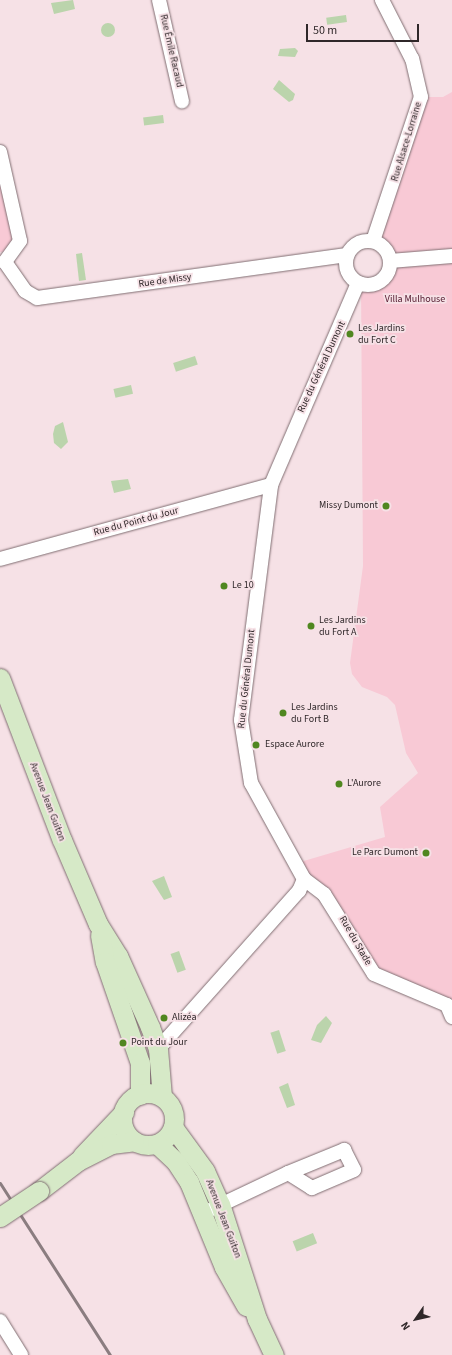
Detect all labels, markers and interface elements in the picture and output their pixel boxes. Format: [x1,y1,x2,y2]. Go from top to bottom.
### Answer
street label: Rue Émile Racaud [157,13,185,89]
scale bar [308,16,421,42]
text: 50 m [313,22,337,39]
street label: Rue Alsace-Lorraine [389,101,425,183]
street label: Rue de Missy [138,271,192,291]
park label: Villa Mulhouse [385,294,445,306]
street label: Rue du Général Dumont [296,319,348,415]
place label: Les Jardins du Fort C [358,322,405,346]
marker: Les Jardins du Fort C [345,329,355,339]
place label: Missy Dumont [319,500,378,512]
marker: Missy Dumont [381,501,391,511]
street label: Rue du Point du Jour [92,505,180,539]
place label: Le 10 [232,580,254,592]
marker: Le 10 [219,581,229,591]
place label: Les Jardins du Fort A [319,614,366,638]
marker: Les Jardins du Fort A [306,621,316,631]
street label: Rue du Général Dumont [236,629,258,729]
place label: Les Jardins du Fort B [291,701,338,724]
marker: Les Jardins du Fort B [278,708,288,718]
marker: Espace Aurore [250,739,262,751]
place label: Espace Aurore [265,739,324,751]
street label: Avenue Jean Guiton [27,761,67,843]
place label: L'Aurore [347,778,381,790]
marker: L'Aurore [334,779,344,789]
place label: Le Parc Dumont [352,847,418,859]
marker: Le Parc Dumont [421,848,431,858]
street label: Rue du Stade [336,914,374,968]
place label: Alizéa [172,1012,196,1024]
marker: Alizéa [159,1013,169,1023]
place label: Point du Jour [131,1037,187,1049]
marker: Point du Jour [118,1038,128,1048]
street label: Avenue Jean Guiton [203,1178,243,1260]
north arrow [396,1299,436,1339]
text: N [397,1319,414,1333]

